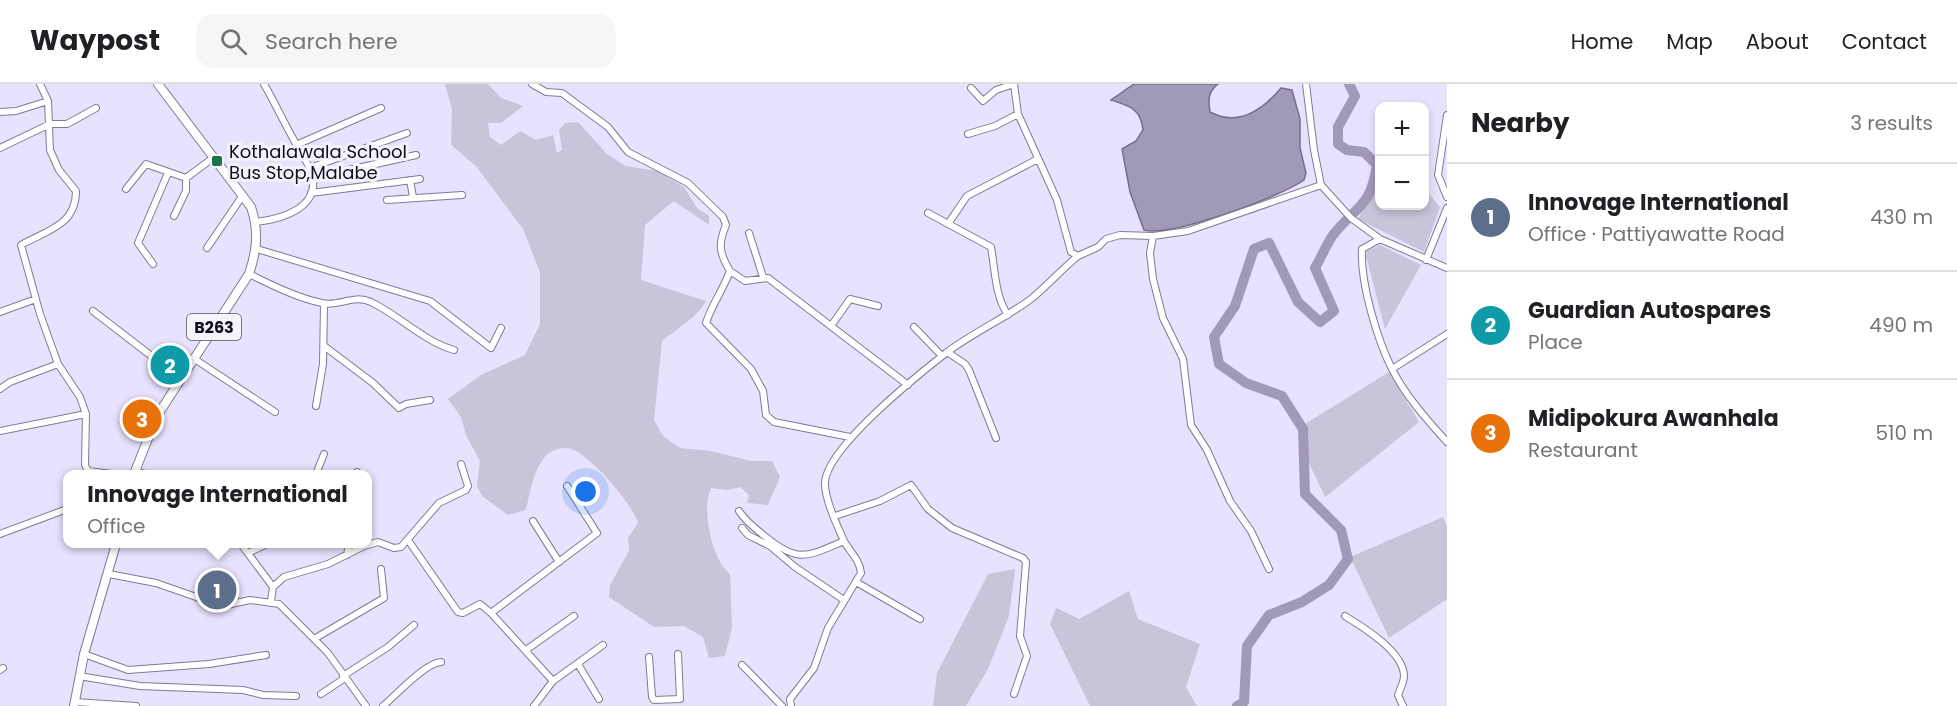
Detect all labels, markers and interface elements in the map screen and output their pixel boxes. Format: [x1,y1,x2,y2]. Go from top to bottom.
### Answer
search box [196,14,616,68]
text: Waypost [30,21,160,60]
icon: search [217,25,250,58]
text: Search here [265,26,398,57]
text: Home [1571,27,1633,56]
text: Map [1666,27,1713,56]
text: About [1746,27,1809,56]
text: Contact [1842,27,1927,56]
map controls [1375,102,1429,210]
button: + [1375,102,1429,156]
text: Nearby [1471,105,1569,141]
text: 3 results [1850,109,1933,137]
place label: Kothalawala School Bus Stop,Malabe [229,139,407,185]
marker: Kothalawala School Bus Stop,Malabe [210,154,224,168]
button: − [1375,156,1429,210]
text: Innovage International [1528,187,1789,218]
text: 1 [1487,203,1494,231]
text: 430 m [1870,203,1933,231]
text: Office · Pattiyawatte Road [1528,220,1785,248]
text: Guardian Autospares [1528,295,1771,326]
text: 2 [1485,311,1496,339]
text: 490 m [1869,311,1933,339]
road number: B263 [187,314,241,340]
text: Place [1528,328,1583,356]
pin: 2 [150,342,190,388]
pin: 3 [122,396,162,442]
text: Midipokura Awanhala [1528,403,1779,434]
text: 3 [1484,419,1497,447]
text: 510 m [1876,419,1933,447]
text: Restaurant [1528,436,1638,464]
popup [63,470,372,548]
your location [571,477,600,506]
text: Innovage International [87,479,348,510]
text: Office [87,512,145,540]
pin: 1 [198,568,236,612]

